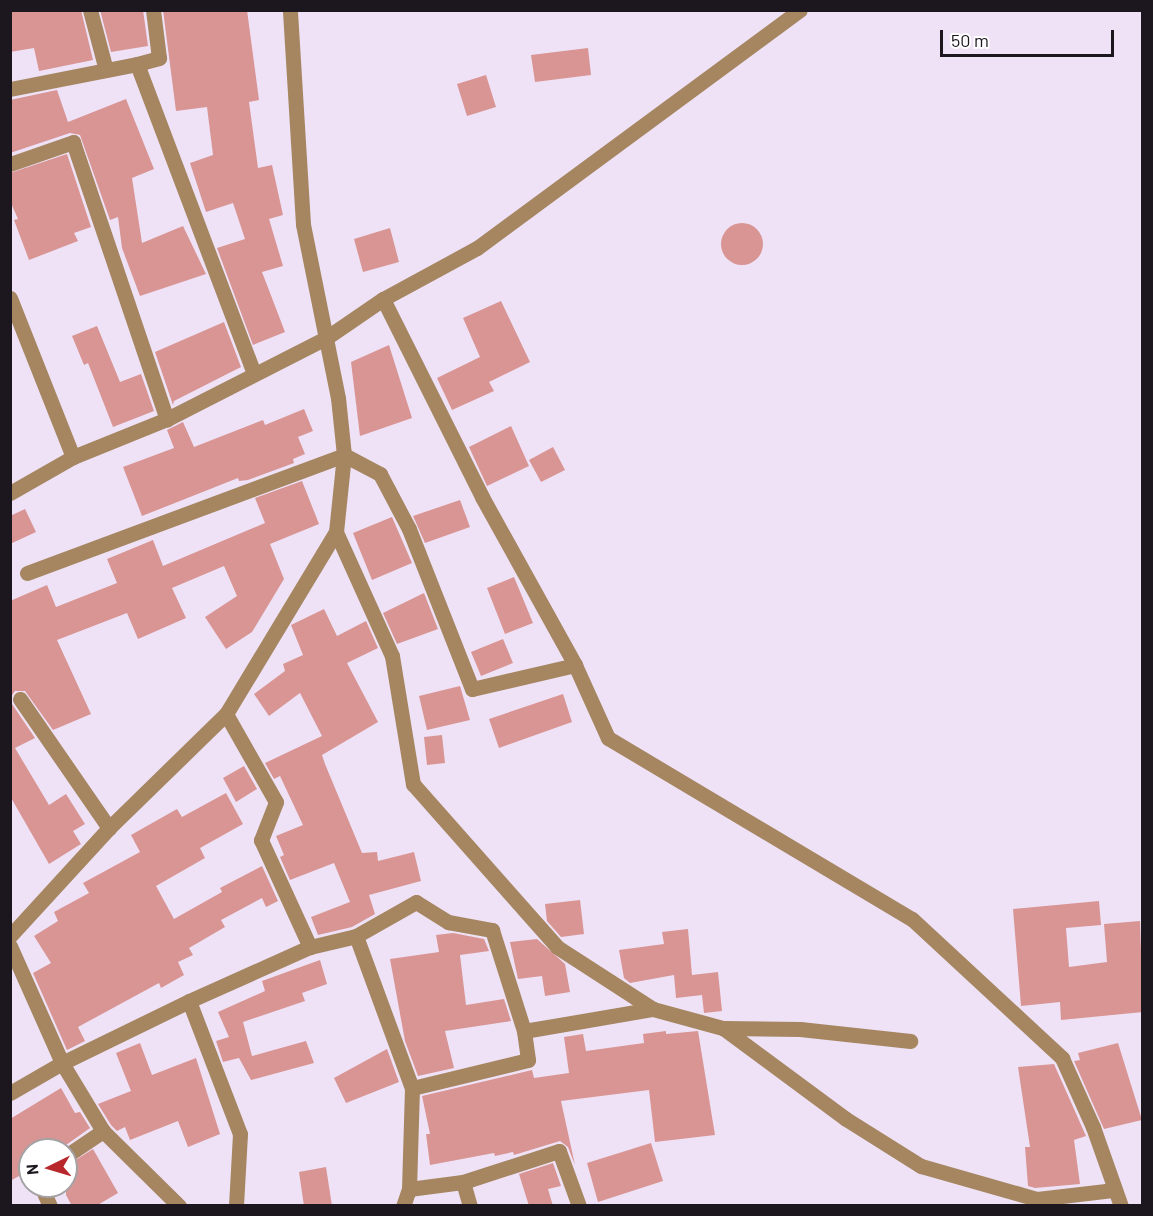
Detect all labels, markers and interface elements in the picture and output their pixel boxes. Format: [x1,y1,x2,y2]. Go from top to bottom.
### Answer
scale bar [943,18,1117,56]
text: 50 m [951,29,989,51]
north arrow [18,1138,78,1198]
text: N [22,1163,41,1176]

